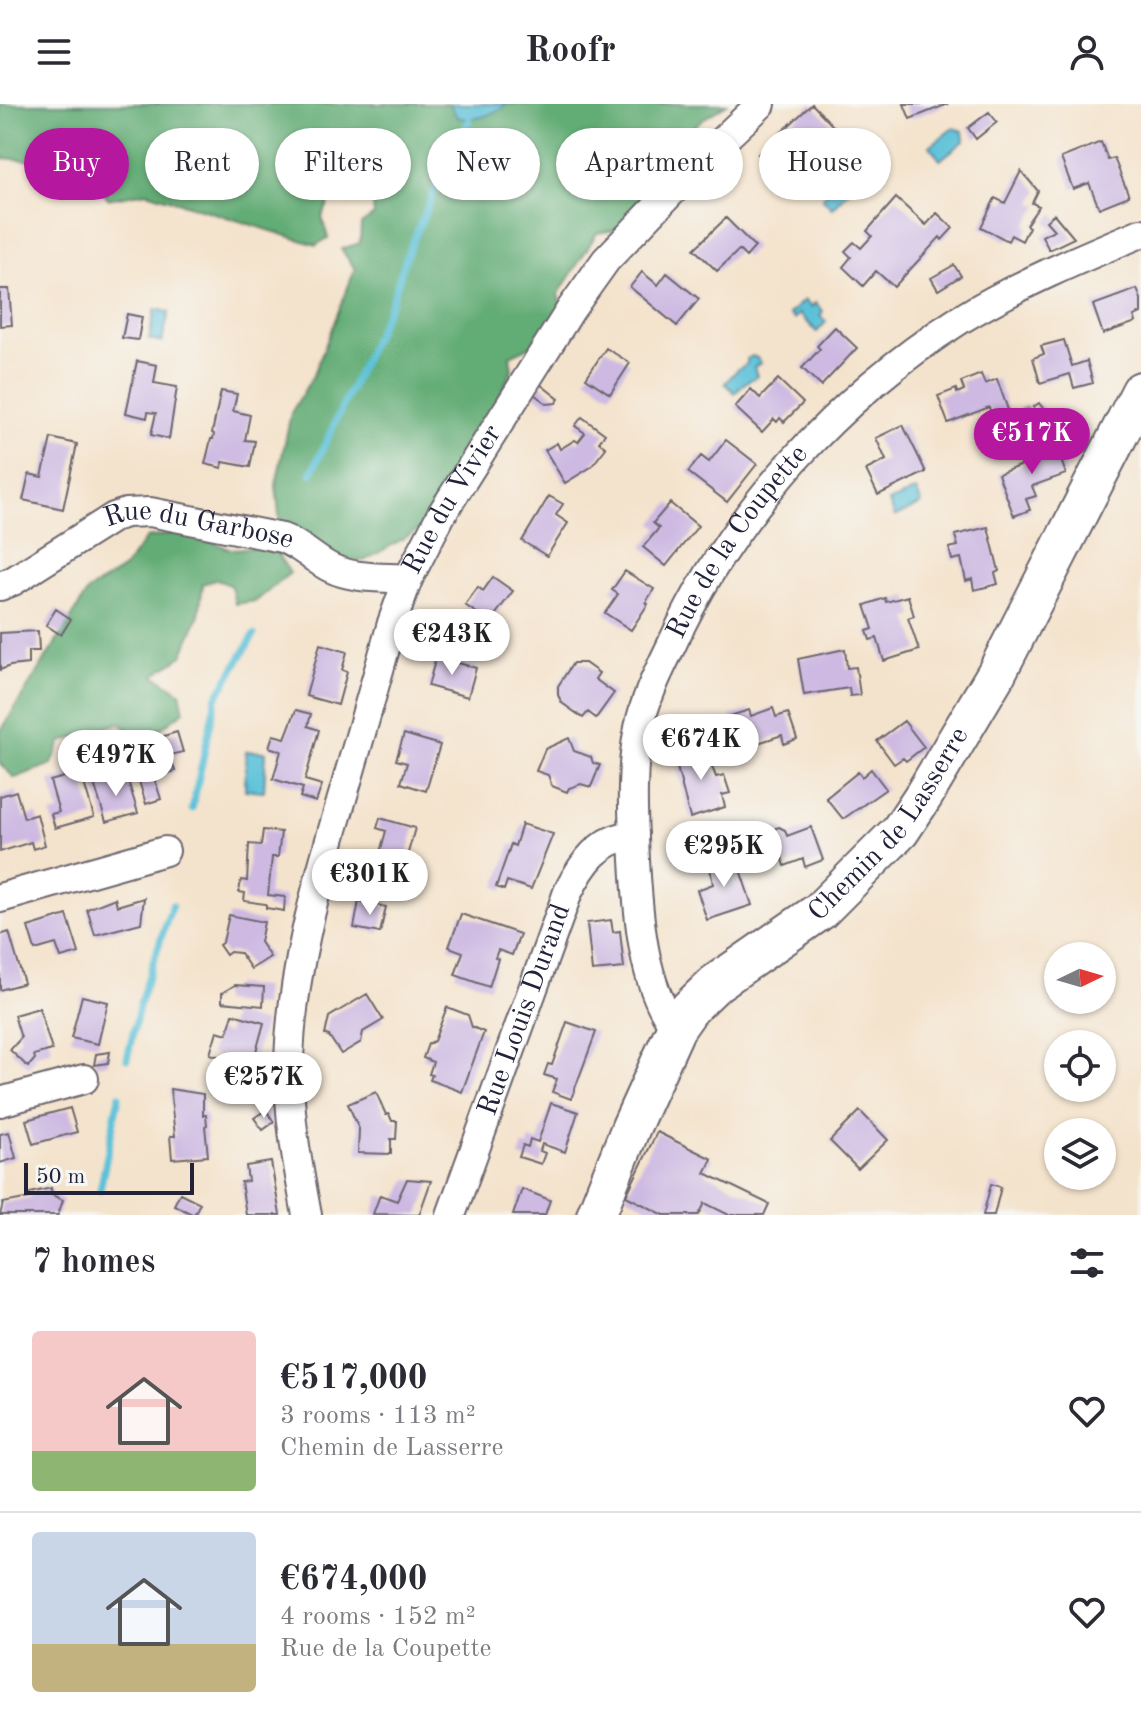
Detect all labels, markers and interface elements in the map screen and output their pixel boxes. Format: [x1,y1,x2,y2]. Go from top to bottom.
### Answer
icon: menu [32,30,76,74]
icon: person [1065,30,1109,74]
text: Roofr [525,34,616,70]
chip: Buy [24,128,129,200]
chip: Rent [145,128,259,200]
chip: Filters [275,128,411,200]
chip: New [427,128,540,200]
chip: Apartment [556,128,743,200]
chip: House [759,128,891,200]
pin: €517K [976,408,1088,476]
street label: Rue du Vivier [399,421,508,579]
text: €517K [992,421,1072,447]
street label: Rue de la Coupette [663,440,814,643]
street label: Rue du Garbose [101,498,298,555]
pin: €243K [396,609,508,677]
text: €243K [412,622,492,648]
pin: €674K [645,714,757,782]
street label: Chemin de Lasserre [804,723,975,927]
text: €674K [661,727,741,753]
pin: €497K [60,730,172,798]
text: €497K [76,743,156,769]
pin: €295K [668,821,780,889]
text: €295K [684,834,764,860]
pin: €301K [314,849,426,917]
text: €301K [330,862,410,888]
street label: Rue Louis Durand [474,901,576,1120]
north arrow [1044,942,1116,1014]
map controls [1044,942,1116,1190]
button: locate [1044,1030,1116,1102]
pin: €257K [208,1052,320,1120]
text: €257K [224,1065,304,1091]
button: layers [1044,1118,1116,1190]
scale bar [24,1159,194,1195]
text: 50 m [36,1166,85,1188]
icon: filters [1065,1241,1109,1285]
text: 7 homes [32,1246,155,1280]
text: €517,000 [280,1362,428,1396]
icon: home [96,1363,192,1459]
icon: heart [1065,1389,1109,1433]
text: 3 rooms · 113 m² [280,1403,476,1429]
text: Chemin de Lasserre [280,1435,503,1461]
text: €674,000 [280,1563,428,1597]
icon: home [96,1564,192,1660]
icon: heart [1065,1590,1109,1634]
text: 4 rooms · 152 m² [280,1604,476,1630]
text: Rue de la Coupette [280,1636,491,1662]

